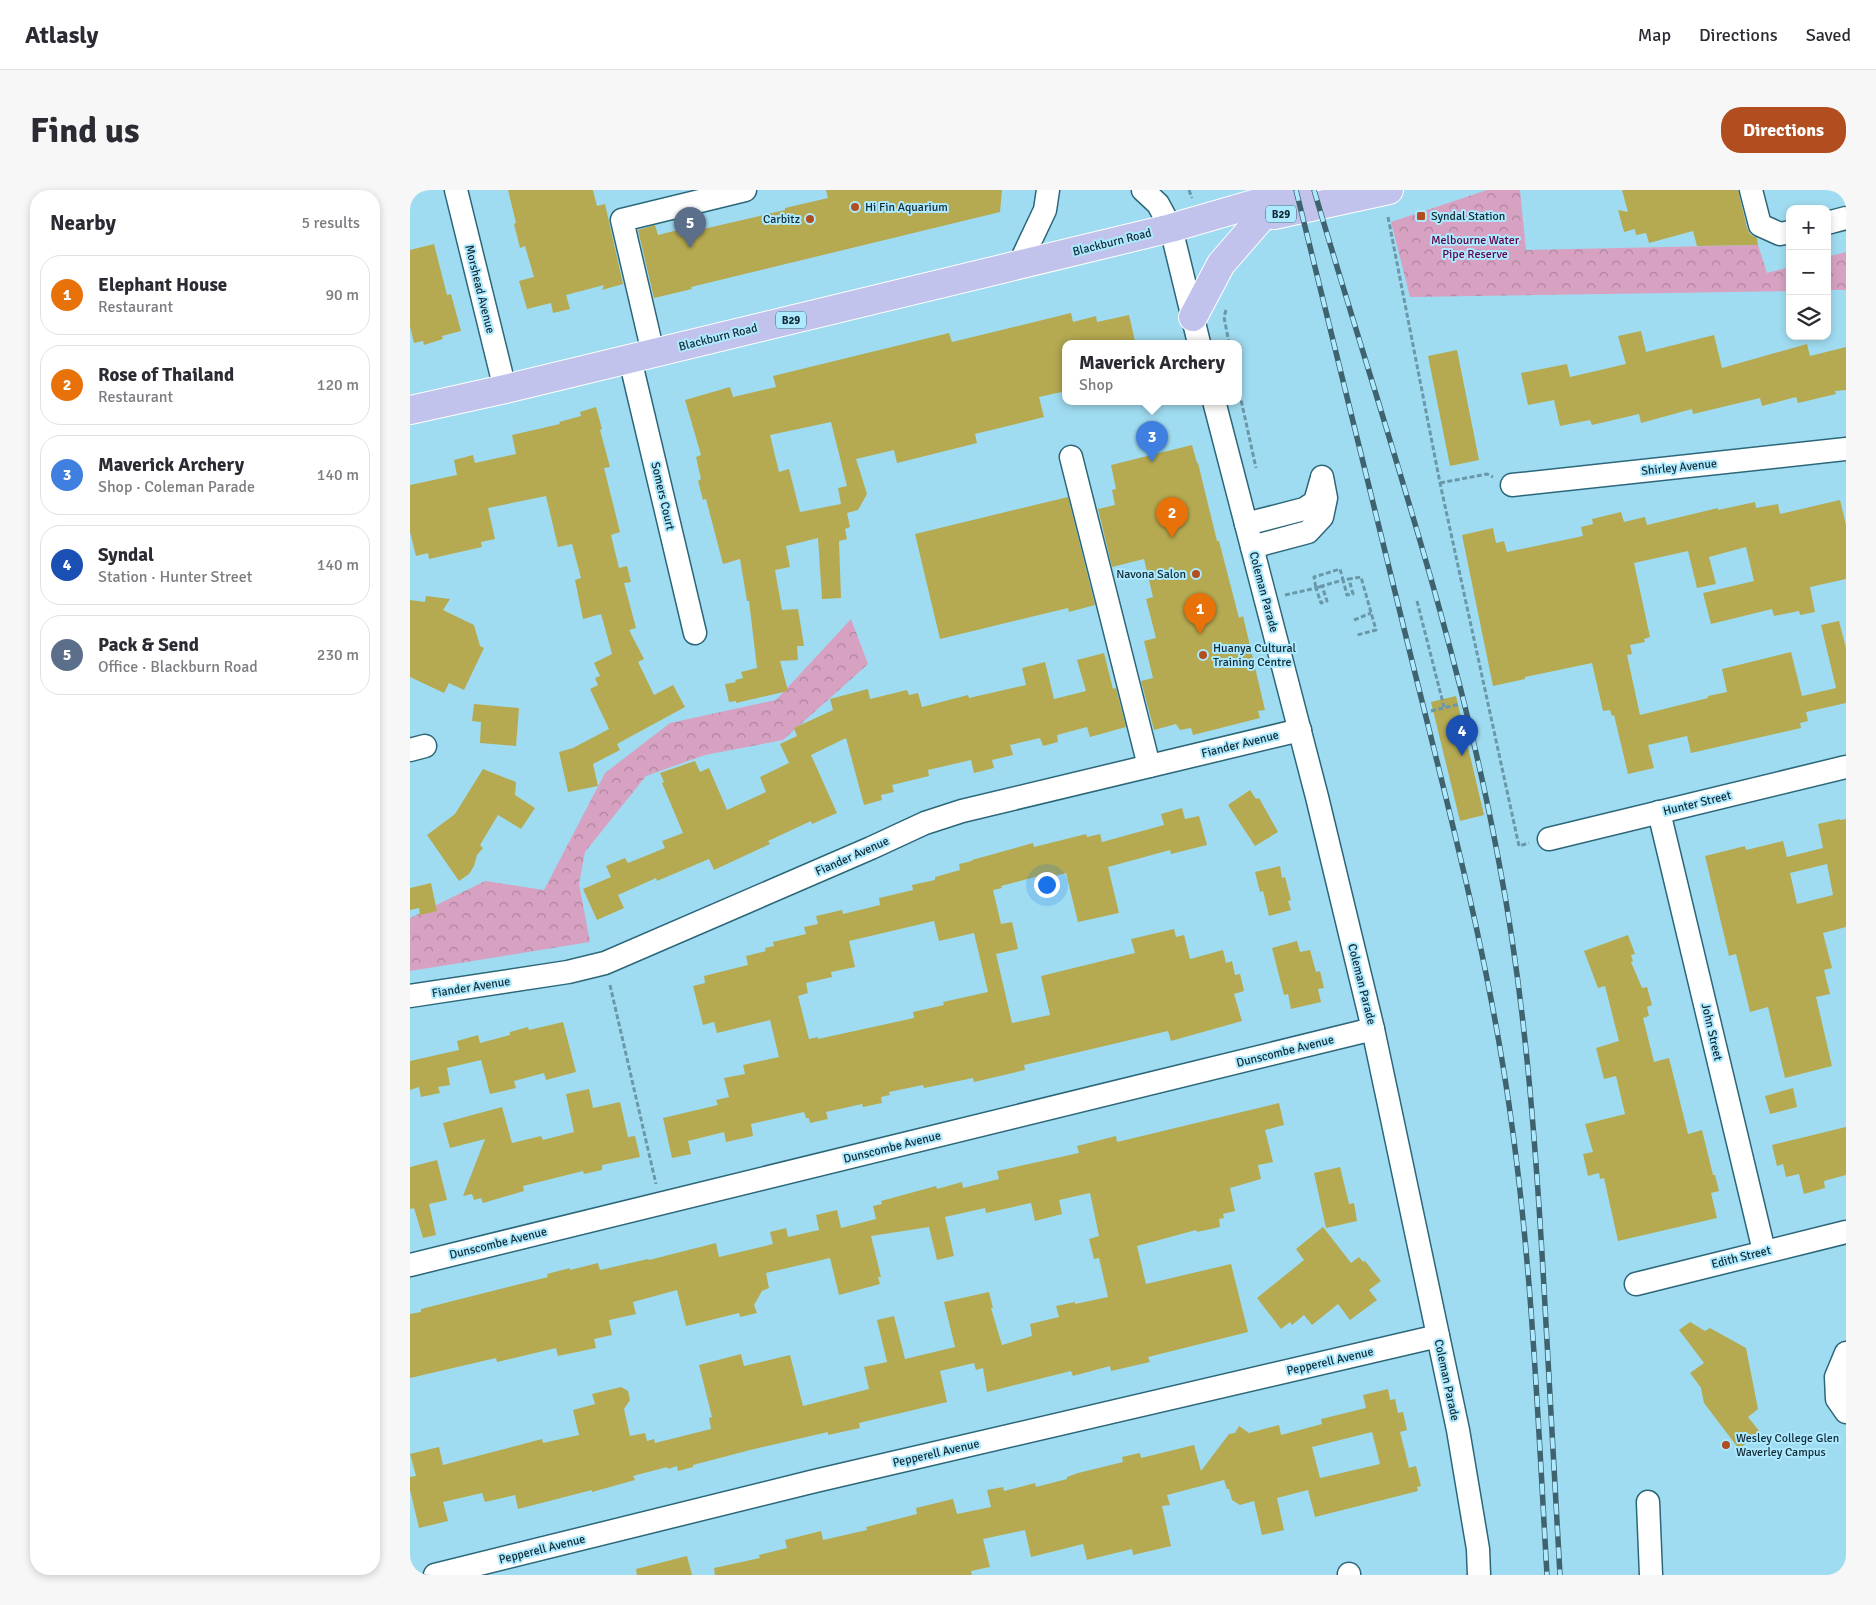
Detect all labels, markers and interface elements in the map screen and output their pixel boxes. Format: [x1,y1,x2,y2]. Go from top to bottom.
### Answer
text: Atlasly [25,20,98,50]
text: Map [1638,24,1671,46]
text: Directions [1699,24,1778,46]
text: Saved [1806,24,1851,46]
button: Directions [1721,107,1846,153]
text: Find us [30,109,140,152]
place label: Hi Fin Aquarium [865,200,948,215]
marker: Hi Fin Aquarium [849,201,861,213]
road number: B29 [1266,205,1296,222]
map controls [1786,205,1831,340]
button: + [1786,205,1831,250]
pin: 5 [674,207,706,248]
place label: Syndal Station [1431,209,1505,224]
text: Nearby [50,210,116,236]
marker: Syndal Station [1415,210,1427,222]
place label: Carbitz [763,212,800,227]
text: 5 results [301,213,360,233]
marker: Carbitz [804,213,816,225]
street label: Blackburn Road [1071,225,1153,260]
park label: Melbourne Water Pipe Reserve [1431,233,1520,262]
street label: Morshead Avenue [461,243,498,335]
button: − [1786,250,1831,295]
text: Elephant House [98,273,227,297]
text: 1 [63,285,71,305]
text: 90 m [325,285,359,305]
button: layers [1786,295,1831,340]
text: Restaurant [98,297,173,317]
road number: B29 [776,312,806,328]
street label: Blackburn Road [677,320,759,355]
popup [1062,340,1242,405]
text: Maverick Archery [1079,351,1225,375]
text: Rose of Thailand [98,363,234,387]
text: 2 [63,375,71,395]
text: 120 m [317,375,359,395]
text: Shop [1079,375,1113,395]
text: Restaurant [98,387,173,407]
pin: 3 [1136,421,1168,462]
text: Maverick Archery [98,453,244,477]
street label: Shirley Avenue [1641,456,1718,479]
street label: Somers Court [647,461,678,532]
text: 3 [63,465,71,485]
text: 140 m [317,465,359,485]
text: Shop · Coleman Parade [98,477,255,497]
pin: 2 [1156,497,1188,538]
text: Syndal [98,543,154,567]
street label: Coleman Parade [1246,550,1282,634]
text: 4 [63,555,71,575]
text: 140 m [317,555,359,575]
text: Station · Hunter Street [98,567,252,587]
place label: Navona Salon [1116,567,1186,582]
marker: Navona Salon [1190,568,1202,580]
pin: 1 [1184,593,1216,634]
text: Pack & Send [98,633,199,657]
place label: Huanya Cultural Training Centre [1213,641,1297,670]
text: 5 [63,645,71,665]
text: 230 m [317,645,359,665]
marker: Huanya Cultural Training Centre [1197,649,1209,661]
text: Office · Blackburn Road [98,657,258,677]
pin: 4 [1446,715,1478,756]
street label: Fiander Avenue [1200,728,1280,761]
street label: Hunter Street [1662,788,1733,819]
street label: Fiander Avenue [813,834,891,879]
your location [1034,872,1060,898]
street label: Coleman Parade [1344,942,1379,1026]
street label: Fiander Avenue [431,974,511,1001]
street label: John Street [1698,1002,1725,1062]
street label: Dunscombe Avenue [1235,1032,1335,1071]
street label: Dunscombe Avenue [842,1128,942,1167]
street label: Dunscombe Avenue [448,1224,548,1263]
street label: Edith Street [1710,1243,1772,1272]
street label: Coleman Parade [1431,1338,1462,1422]
street label: Pepperell Avenue [1285,1344,1375,1379]
place label: Wesley College Glen Waverley Campus [1736,1431,1839,1460]
street label: Pepperell Avenue [891,1436,981,1471]
marker: Wesley College Glen Waverley Campus [1720,1439,1732,1451]
street label: Pepperell Avenue [497,1532,587,1567]

